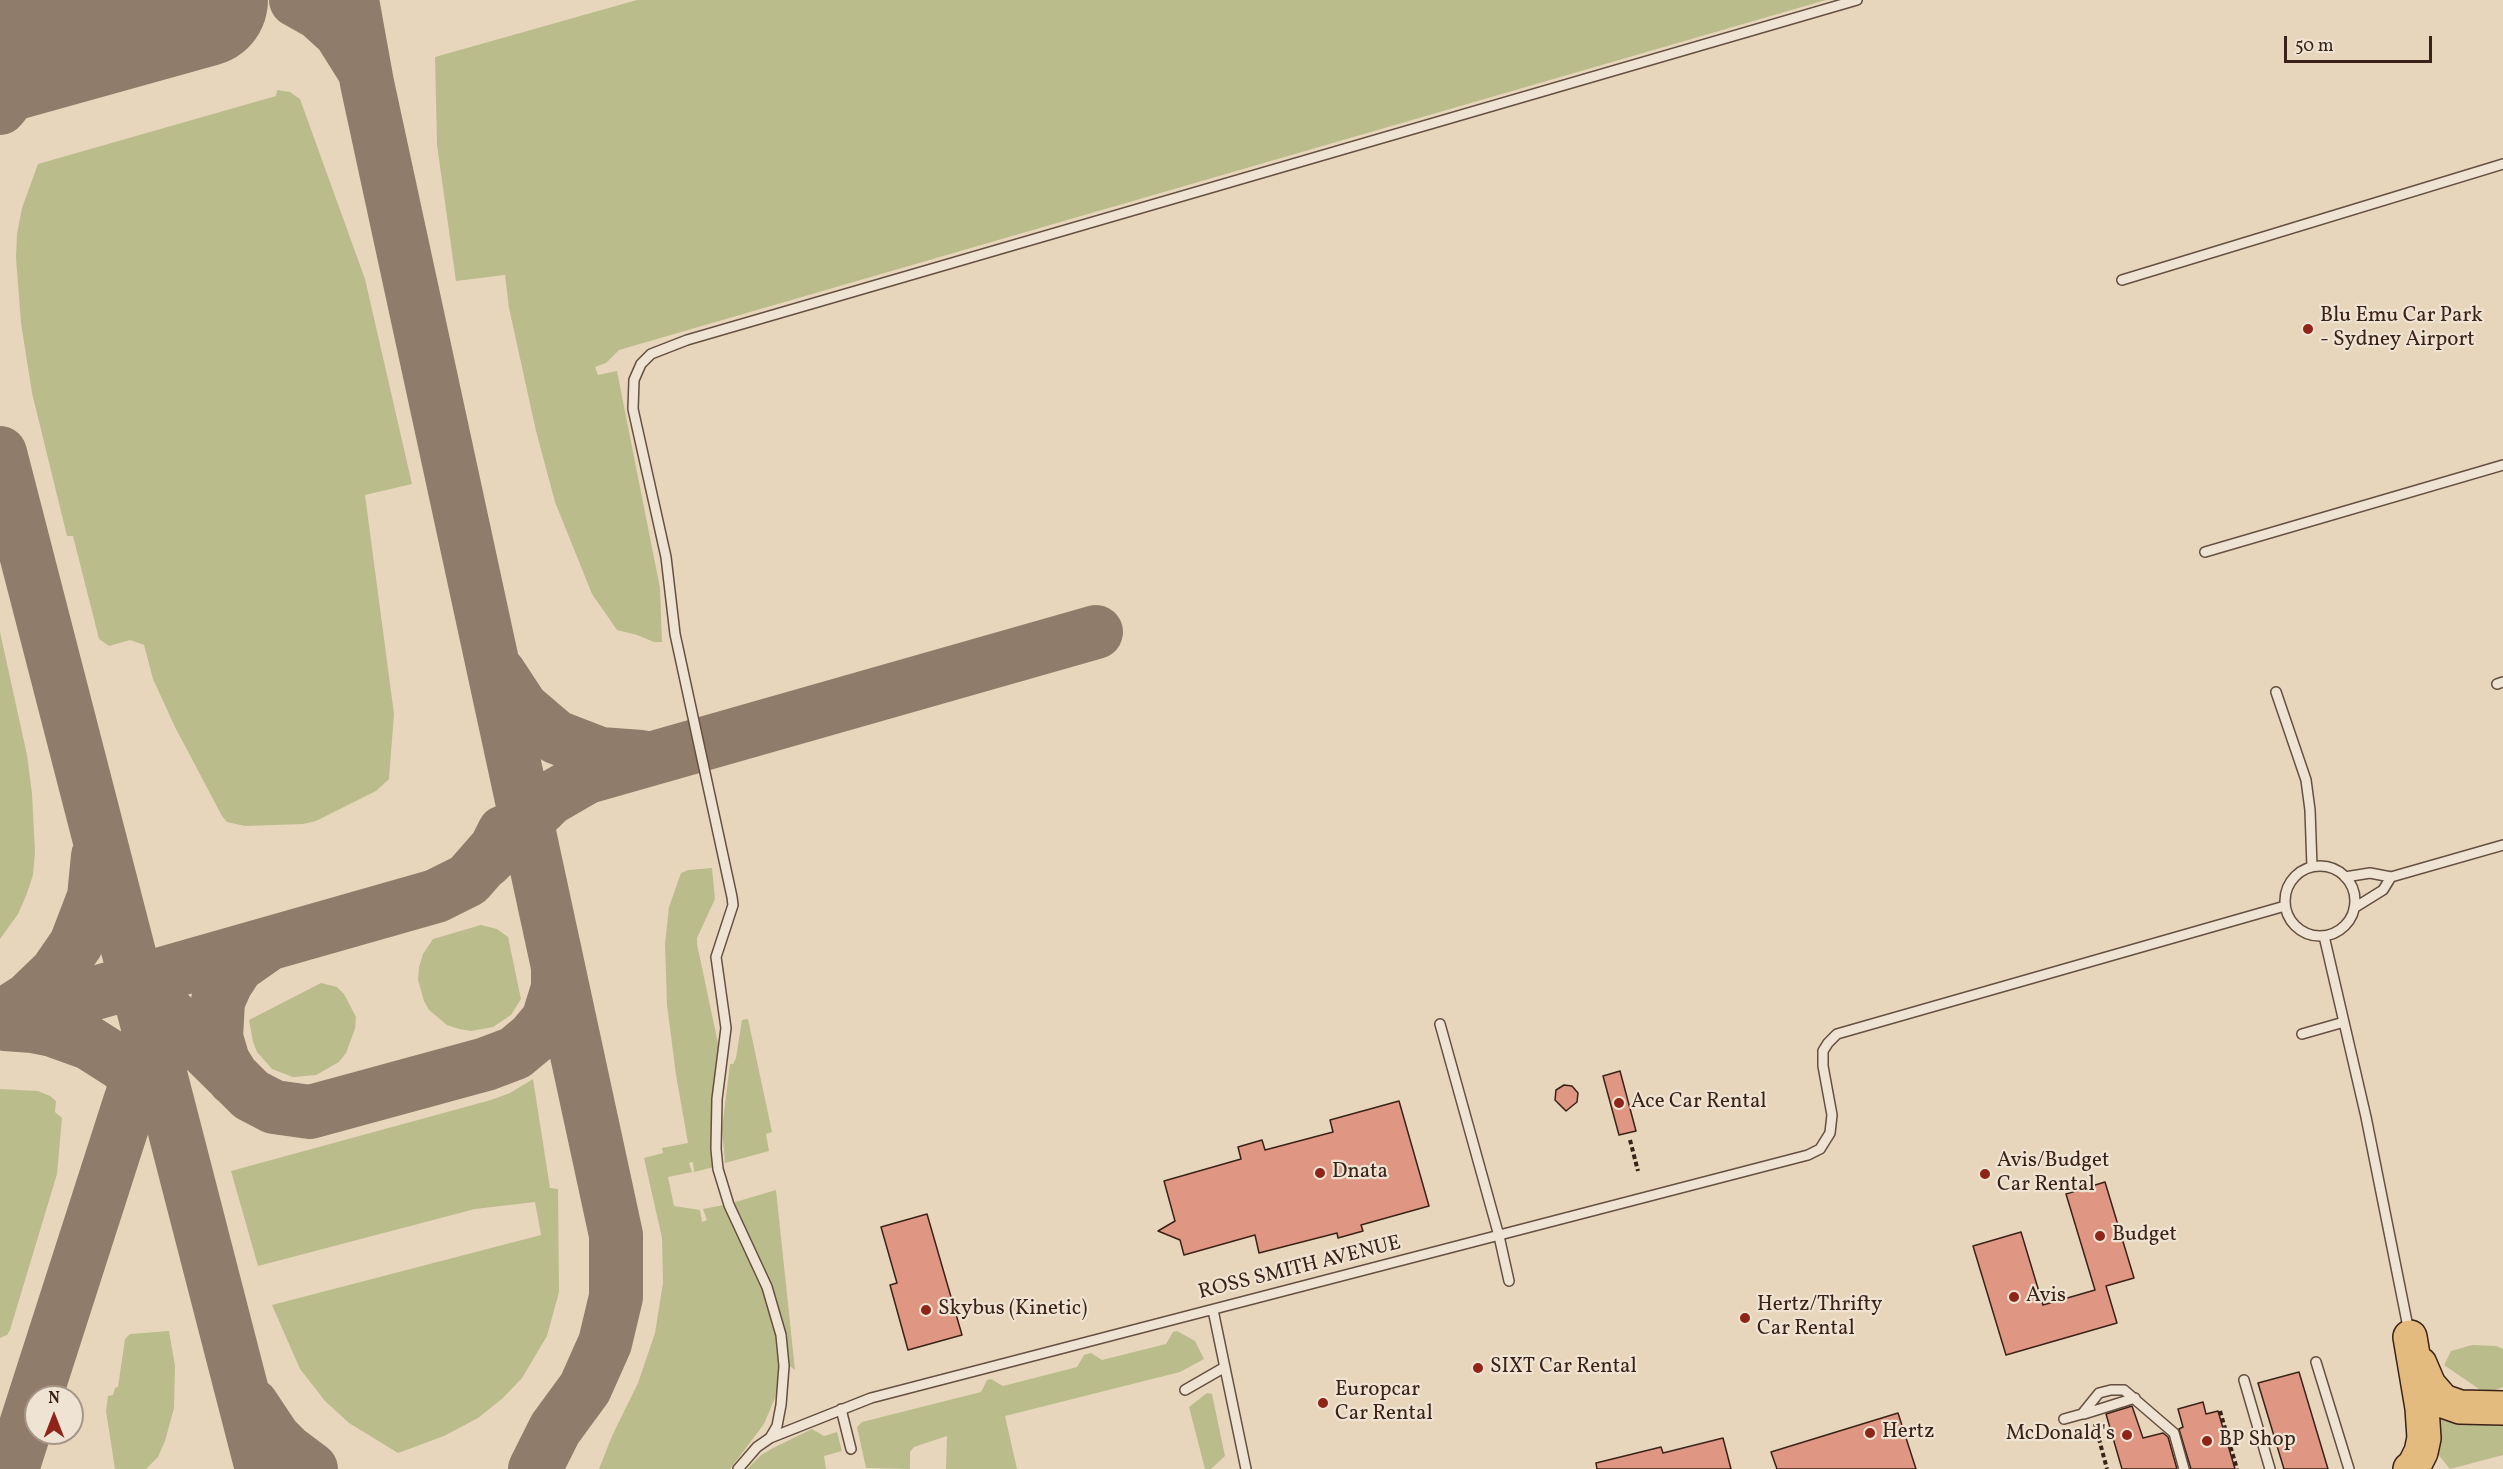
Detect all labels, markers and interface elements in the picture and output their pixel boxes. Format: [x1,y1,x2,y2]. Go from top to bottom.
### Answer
scale bar [2287,24,2436,62]
text: 50 m [2295,34,2334,59]
place label: Blu Emu Car Park - Sydney Airport [2320,304,2483,354]
marker: Blu Emu Car Park - Sydney Airport [2301,322,2315,336]
place label: Ace Car Rental [1631,1090,1767,1116]
marker: Ace Car Rental [1612,1096,1626,1110]
place label: Avis/Budget Car Rental [1997,1149,2109,1199]
place label: Dnata [1332,1160,1388,1186]
marker: Dnata [1313,1166,1327,1180]
marker: Avis/Budget Car Rental [1978,1167,1992,1181]
place label: Budget [2112,1223,2177,1249]
marker: Budget [2093,1229,2107,1243]
street label: ROSS SMITH AVENUE [1196,1232,1404,1306]
place label: Avis [2026,1284,2066,1310]
marker: Avis [2007,1290,2021,1304]
place label: Hertz/Thrifty Car Rental [1757,1293,1882,1343]
place label: Skybus (Kinetic) [938,1297,1087,1323]
marker: Skybus (Kinetic) [919,1303,933,1317]
marker: Hertz/Thrifty Car Rental [1738,1311,1752,1325]
place label: SIXT Car Rental [1490,1355,1637,1381]
marker: SIXT Car Rental [1471,1361,1485,1375]
place label: Europcar Car Rental [1335,1378,1433,1428]
north arrow [24,1385,84,1445]
text: N [48,1388,60,1410]
marker: Europcar Car Rental [1316,1396,1330,1410]
place label: Hertz [1882,1420,1934,1446]
place label: McDonald's [2006,1422,2115,1448]
marker: Hertz [1863,1426,1877,1440]
marker: McDonald's [2120,1428,2134,1442]
place label: BP Shop [2219,1428,2296,1454]
marker: BP Shop [2200,1434,2214,1448]

